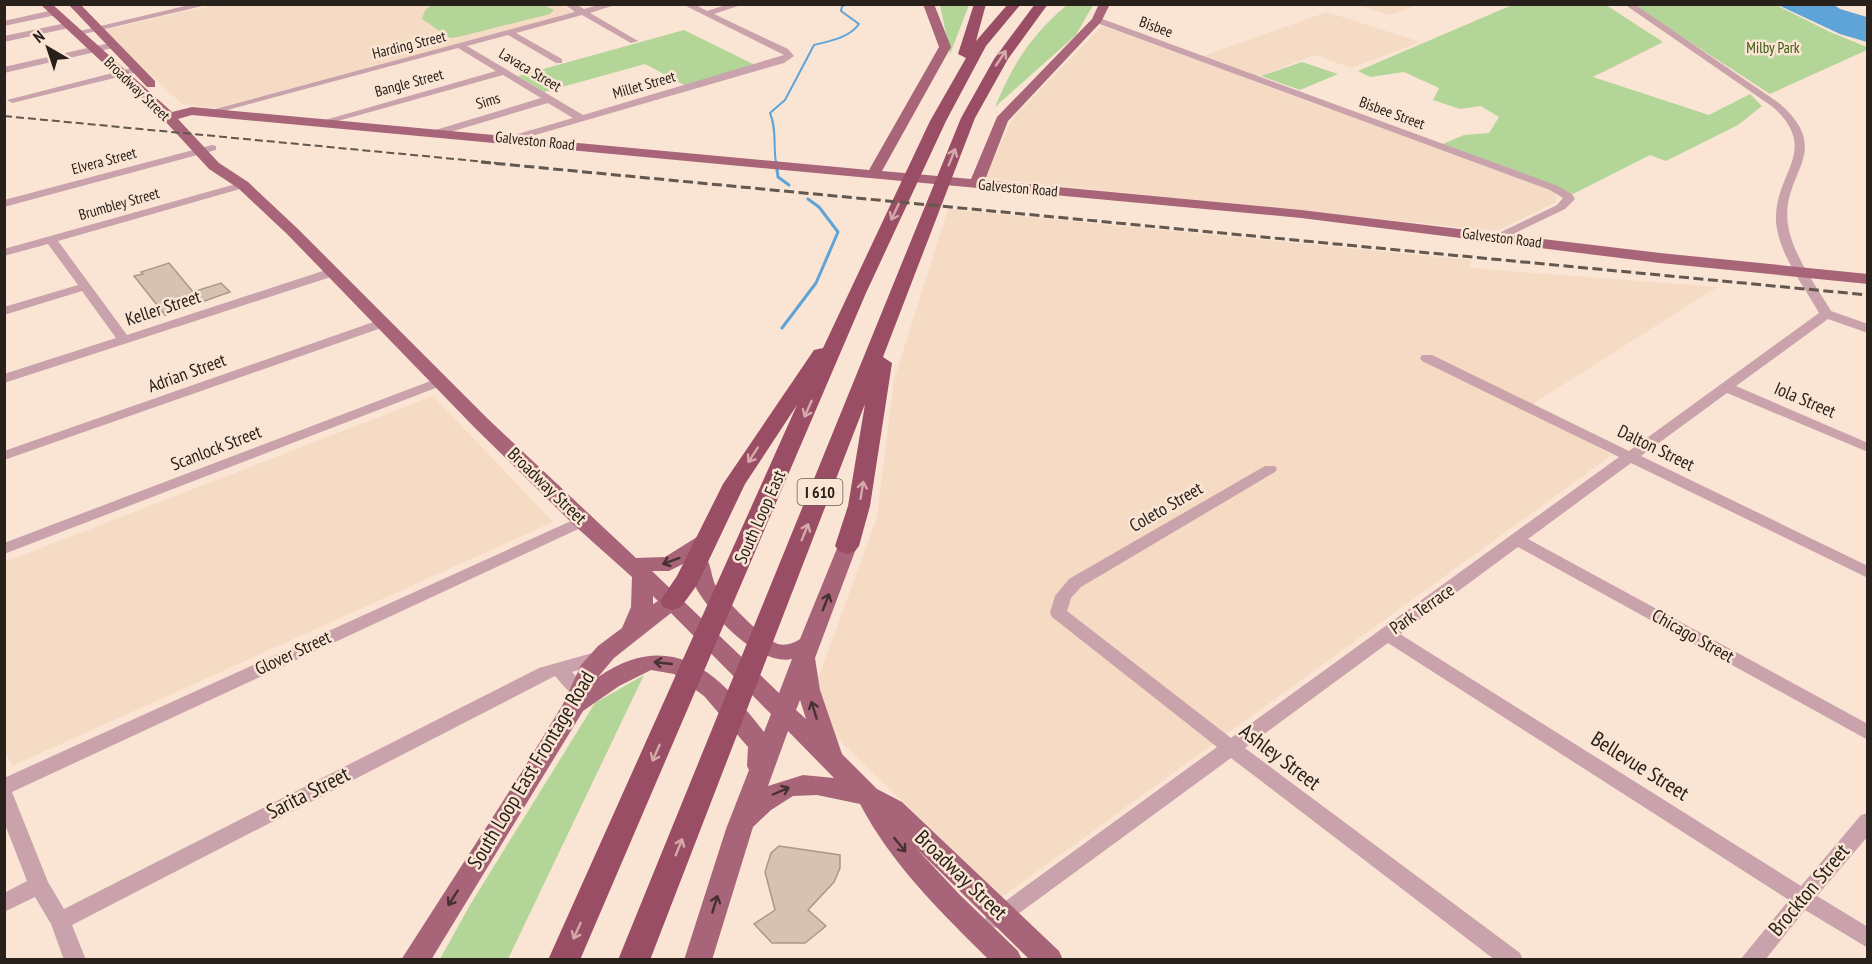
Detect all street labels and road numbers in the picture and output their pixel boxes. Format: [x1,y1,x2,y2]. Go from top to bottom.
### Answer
street label: Bisbee [1137,12,1175,41]
street label: Harding Street [370,26,448,63]
street label: Lavaca Street [496,44,565,96]
street label: Broadway Street [100,52,174,125]
street label: Bangle Street [373,64,445,101]
street label: Millet Street [610,67,677,103]
street label: Sims [473,88,502,113]
street label: Bisbee Street [1357,92,1428,133]
street label: Galveston Road [494,127,576,154]
street label: Elvera Street [69,143,138,178]
street label: Galveston Road [977,175,1059,200]
street label: Brumbley Street [76,183,161,224]
street label: Galveston Road [1461,223,1543,252]
street label: Keller Street [122,285,203,330]
street label: Adrian Street [145,348,229,397]
street label: Iola Street [1771,376,1839,423]
street label: Dalton Street [1614,419,1698,476]
street label: Scanlock Street [167,420,264,475]
street label: Broadway Street [503,442,592,529]
street label: South Loop East [729,466,790,567]
street label: Coleto Street [1125,476,1207,537]
road number: I 610 [798,479,842,505]
street label: Park Terrace [1385,578,1459,639]
street label: Chicago Street [1648,604,1738,668]
street label: Glover Street [251,625,334,680]
street label: South Loop East Frontage Road [461,666,600,873]
street label: Ashley Street [1234,717,1326,796]
street label: Bellevue Street [1586,725,1694,806]
street label: Sarita Street [262,760,354,825]
street label: Broadway Street [909,824,1013,926]
street label: Brockton Street [1762,838,1855,941]

